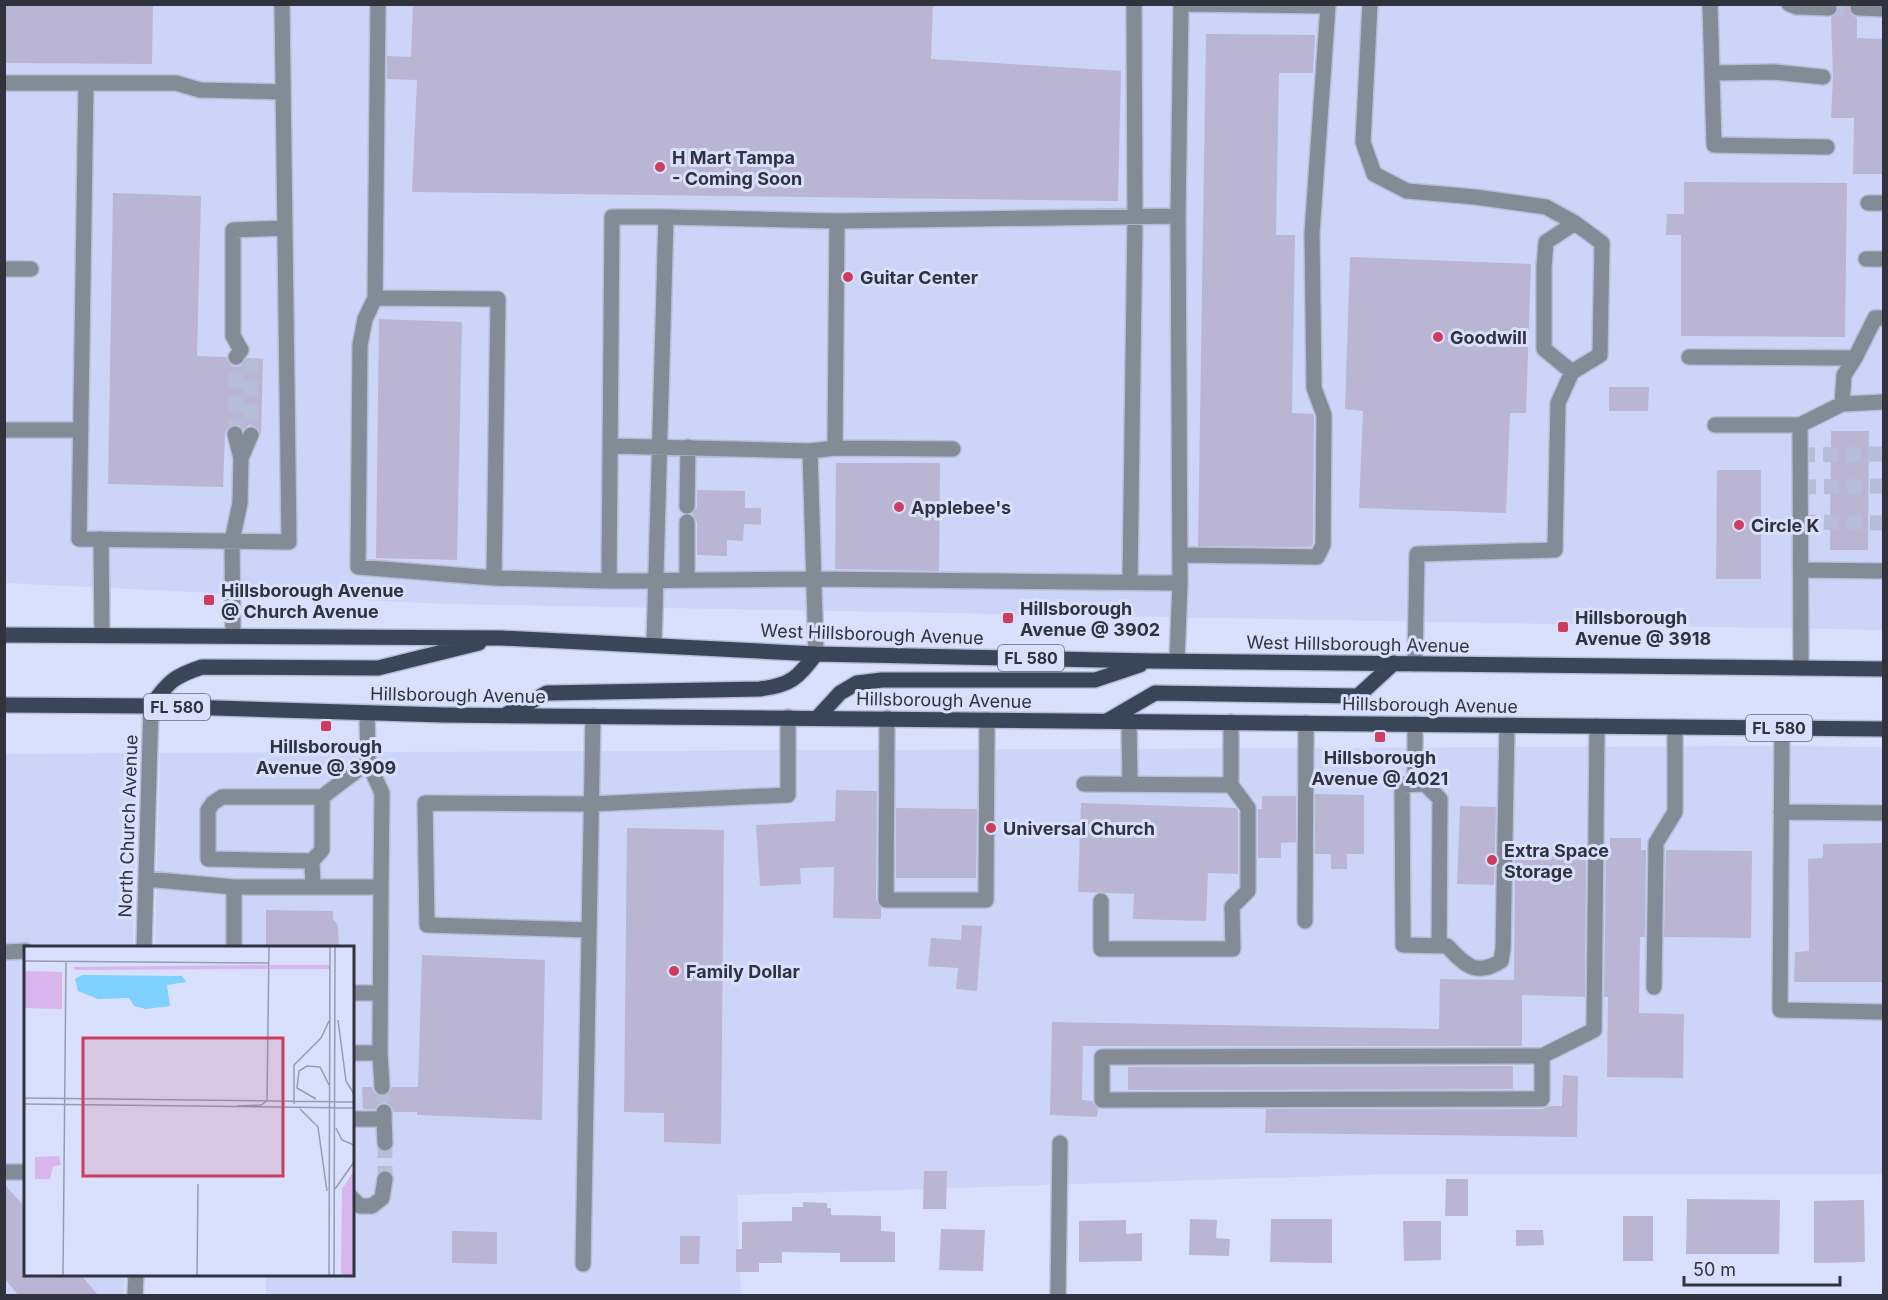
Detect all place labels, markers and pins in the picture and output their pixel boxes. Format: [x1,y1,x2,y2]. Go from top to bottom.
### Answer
place label: H Mart Tampa - Coming Soon [672,147,802,189]
marker: H Mart Tampa - Coming Soon [653,160,667,174]
place label: Guitar Center [860,267,978,288]
marker: Guitar Center [841,270,855,284]
place label: Goodwill [1450,327,1527,348]
marker: Goodwill [1431,330,1445,344]
place label: Applebee's [911,497,1011,518]
marker: Applebee's [892,500,906,514]
place label: Circle K [1751,515,1820,536]
marker: Circle K [1732,518,1746,532]
place label: Hillsborough Avenue @ Church Avenue [221,580,404,622]
marker: Hillsborough Avenue @ Church Avenue [202,593,216,607]
place label: Hillsborough Avenue @ 3902 [1020,598,1160,640]
place label: Hillsborough Avenue @ 3918 [1575,607,1711,649]
marker: Hillsborough Avenue @ 3902 [1001,611,1015,625]
marker: Hillsborough Avenue @ 3918 [1556,620,1570,634]
marker: Hillsborough Avenue @ 3909 [319,719,333,733]
marker: Hillsborough Avenue @ 4021 [1373,730,1387,744]
place label: Hillsborough Avenue @ 3909 [256,736,396,778]
place label: Hillsborough Avenue @ 4021 [1312,747,1448,789]
place label: Universal Church [1003,818,1155,839]
marker: Universal Church [984,821,998,835]
place label: Extra Space Storage [1504,840,1609,882]
marker: Extra Space Storage [1485,853,1499,867]
place label: Family Dollar [686,961,800,982]
marker: Family Dollar [667,964,681,978]

